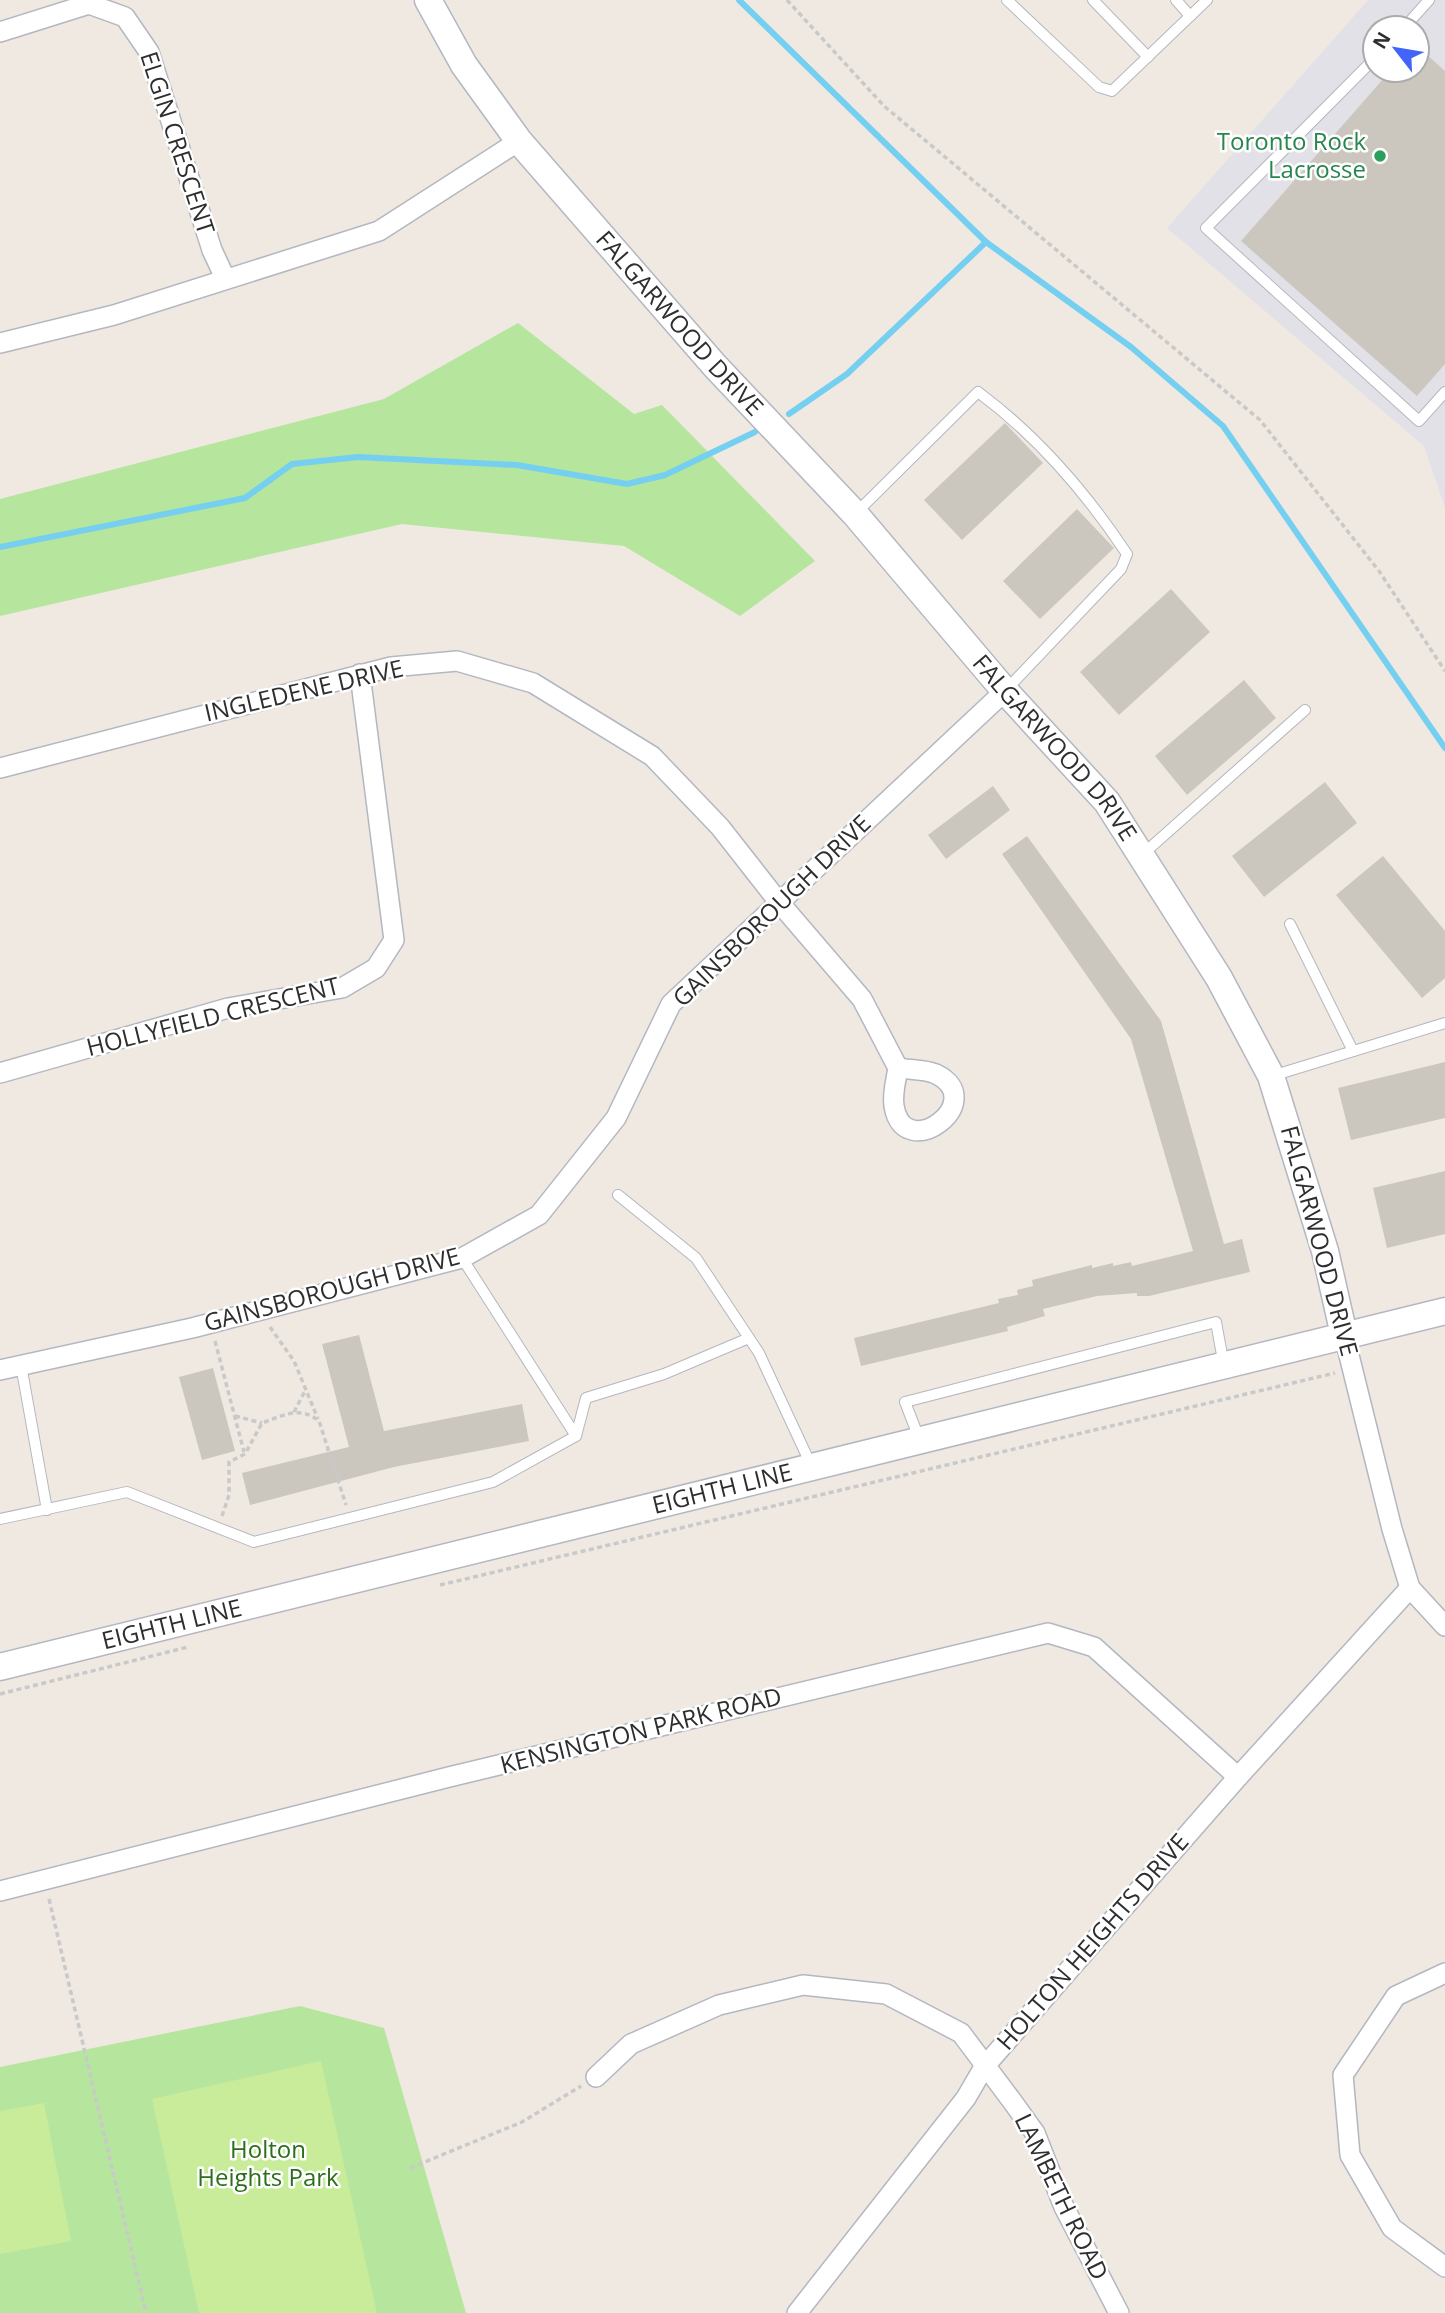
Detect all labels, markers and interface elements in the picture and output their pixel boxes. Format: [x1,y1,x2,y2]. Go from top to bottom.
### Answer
north arrow [1361,14,1431,84]
text: N [1366,27,1397,54]
street label: ELGIN CRESCENT [133,47,224,238]
place label: Toronto Rock Lacrosse [1217,124,1366,185]
marker: Toronto Rock Lacrosse [1372,148,1388,164]
street label: FALGARWOOD DRIVE [589,223,771,422]
street label: FALGARWOOD DRIVE [966,647,1146,847]
street label: INGLEDENE DRIVE [201,651,406,728]
street label: GAINSBOROUGH DRIVE [665,806,877,1013]
street label: HOLLYFIELD CRESCENT [83,968,343,1063]
street label: FALGARWOOD DRIVE [1274,1122,1367,1359]
street label: GAINSBOROUGH DRIVE [200,1238,463,1339]
street label: EIGHTH LINE [649,1454,795,1521]
street label: EIGHTH LINE [98,1590,245,1656]
street label: KENSINGTON PARK ROAD [496,1679,785,1781]
street label: HOLTON HEIGHTS DRIVE [988,1826,1195,2056]
street label: LAMBETH ROAD [1008,2108,1117,2285]
park label: Holton Heights Park [197,2132,339,2193]

